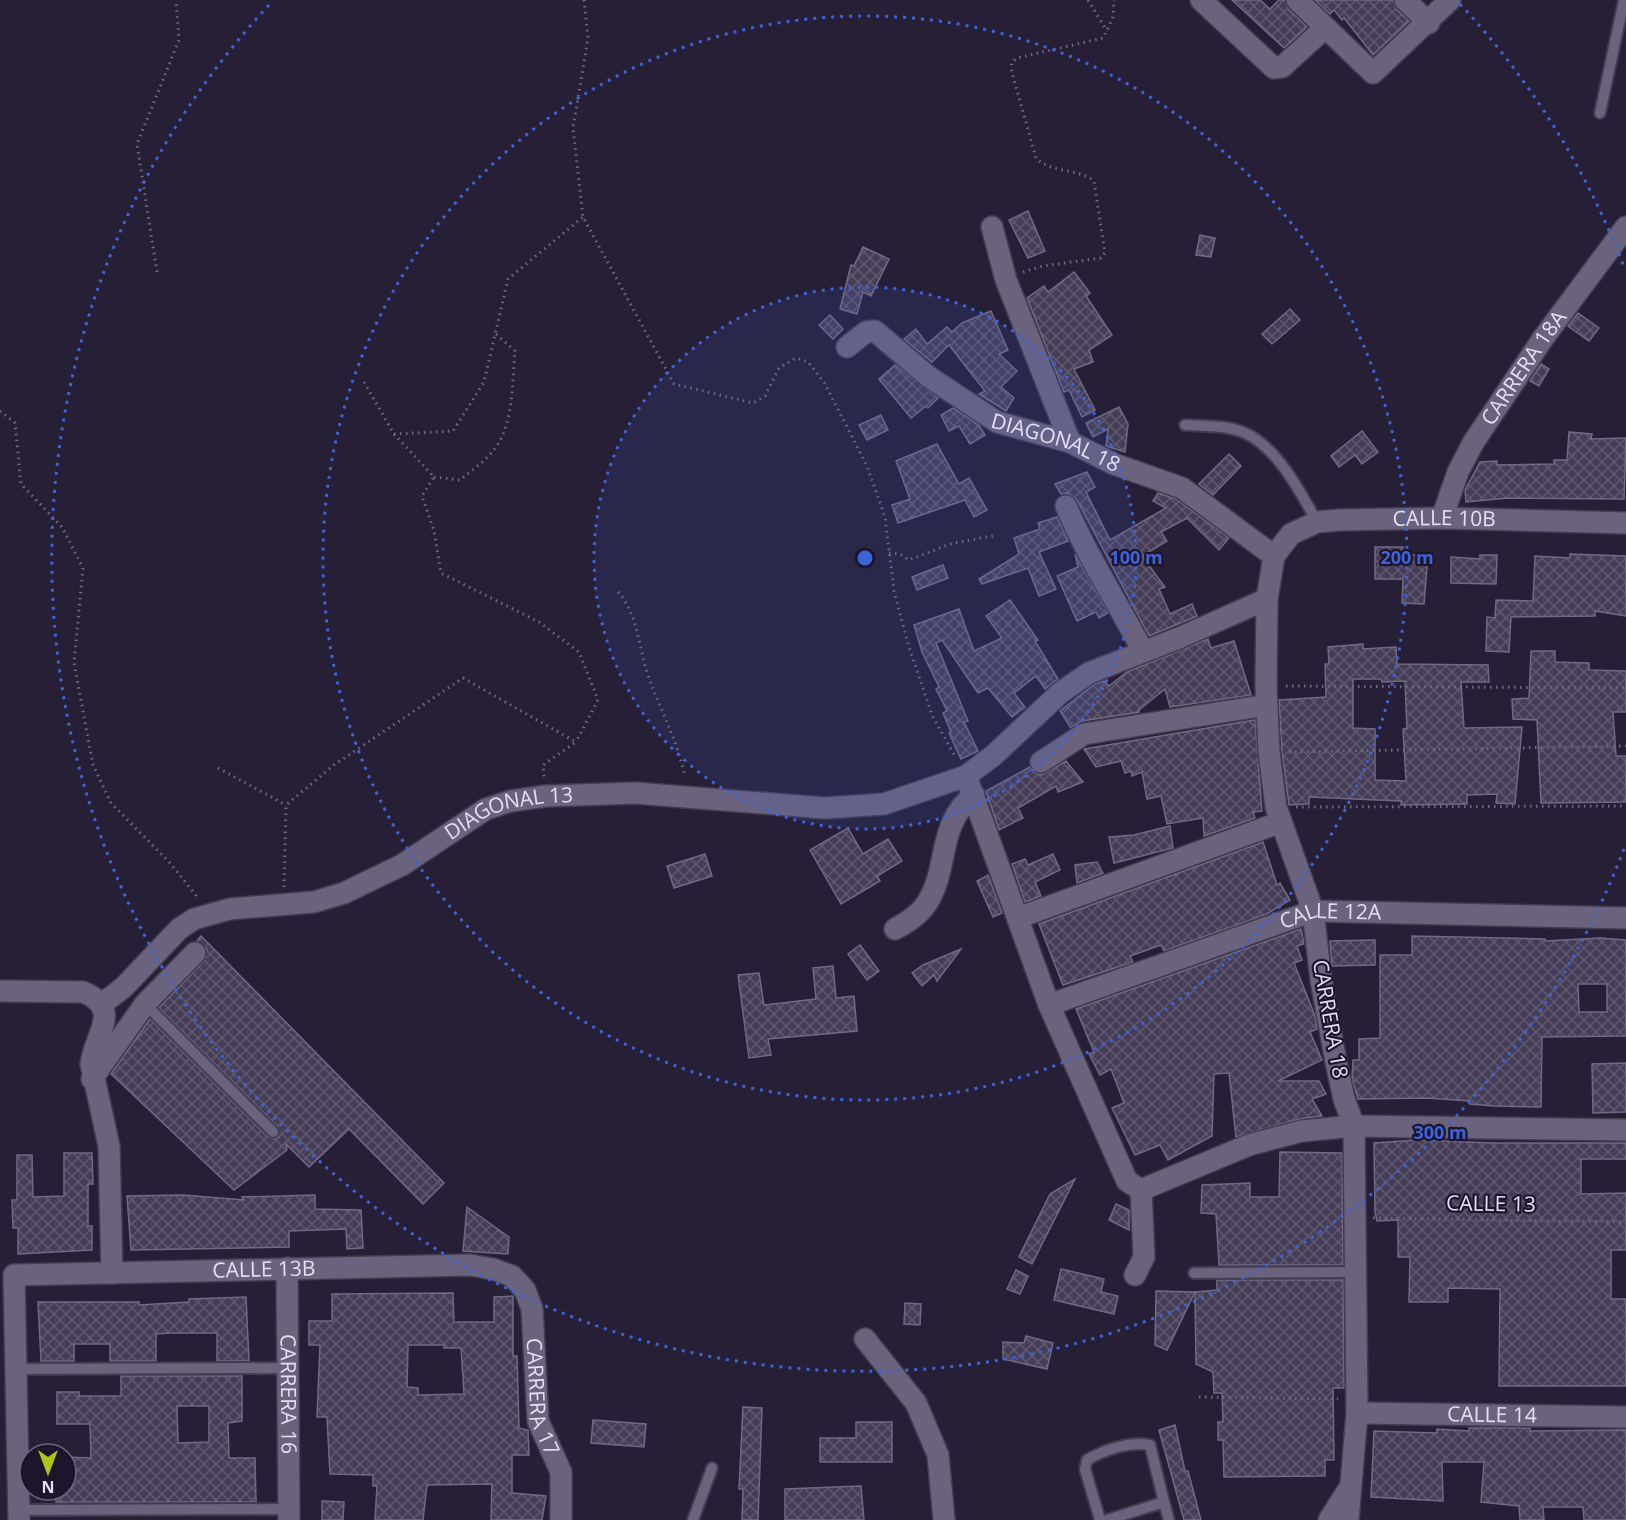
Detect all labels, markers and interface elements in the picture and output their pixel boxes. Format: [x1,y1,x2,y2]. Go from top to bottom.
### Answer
street label: CARRERA 18A [1474,304,1573,430]
street label: DIAGONAL 18 [988,406,1125,478]
street label: CALLE 10B [1392,503,1496,532]
text: 100 m [1109,545,1163,569]
text: 200 m [1380,545,1434,569]
centre of rings [855,548,875,568]
street label: DIAGONAL 13 [439,780,574,846]
street label: CALLE 12A [1275,896,1382,935]
street label: CARRERA 18 [1307,957,1355,1080]
text: 300 m [1413,1120,1467,1144]
street label: CALLE 13 [1446,1188,1536,1218]
street label: CALLE 13B [212,1253,316,1284]
street label: CARRERA 16 [275,1334,303,1454]
street label: CARRERA 17 [521,1337,567,1460]
street label: CALLE 14 [1447,1399,1537,1429]
north arrow [18,1442,78,1502]
text: N [41,1476,55,1498]

